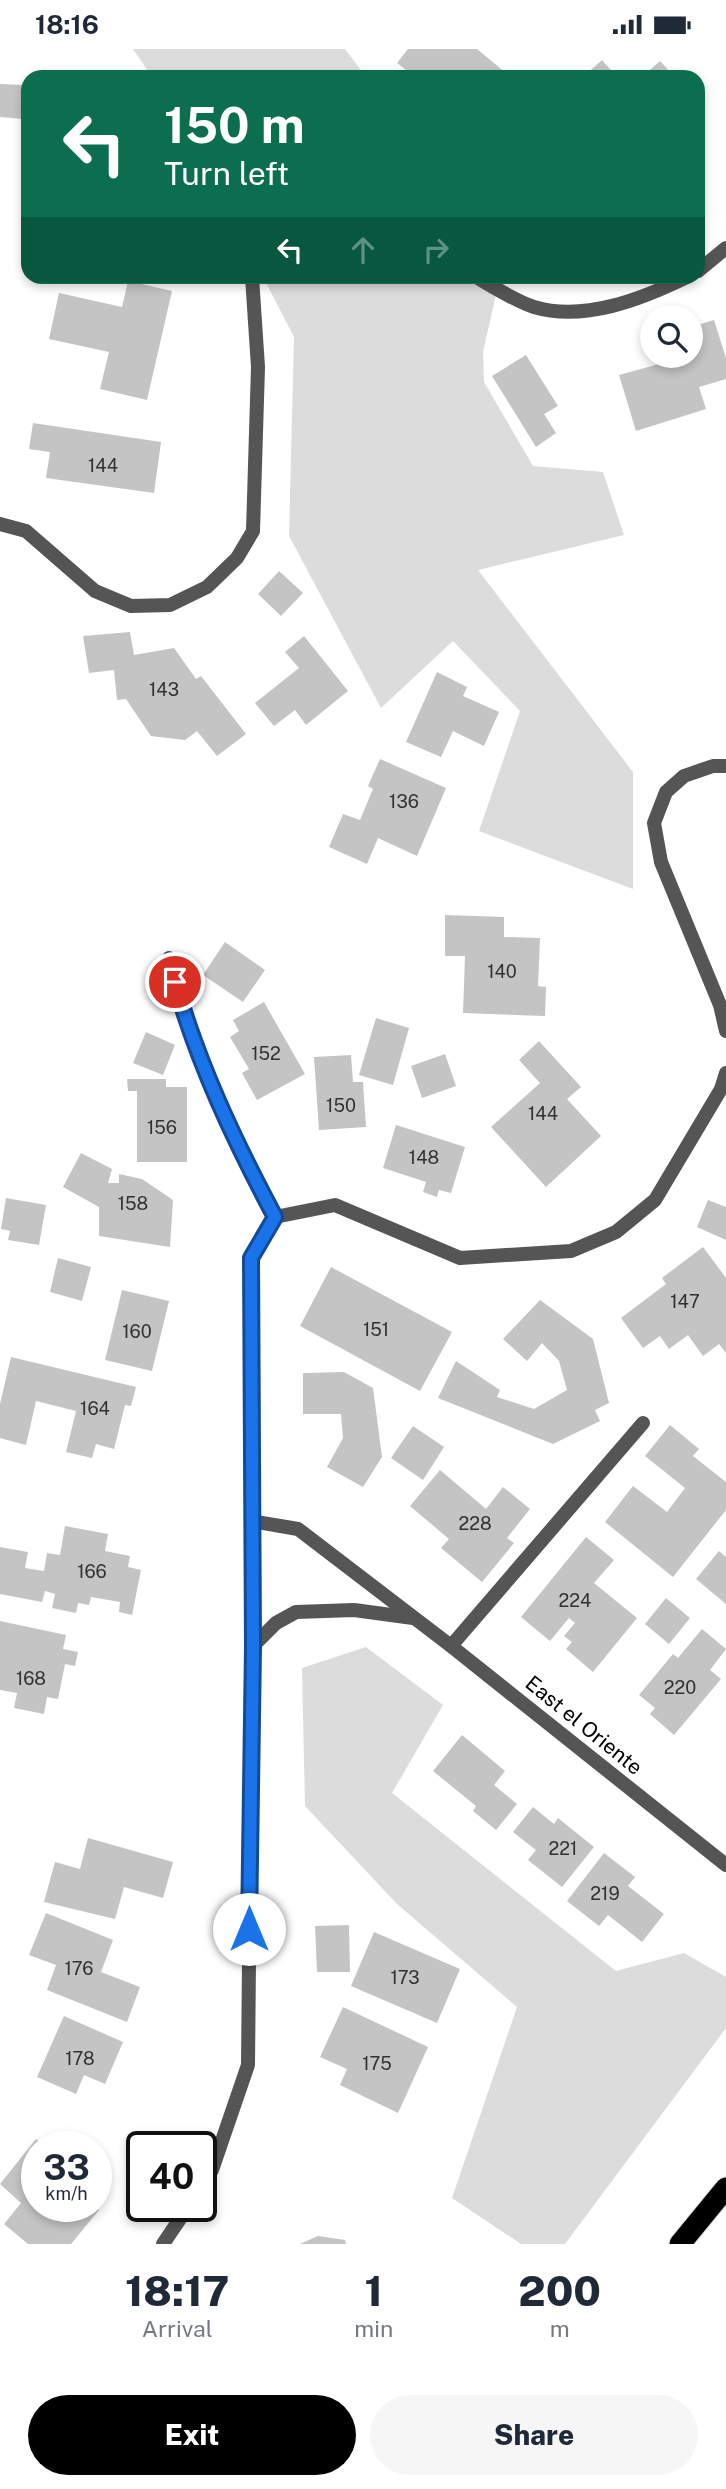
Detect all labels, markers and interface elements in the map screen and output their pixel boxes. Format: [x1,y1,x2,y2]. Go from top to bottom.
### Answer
text: 18:16 [35,9,99,40]
text: 150 m [164,96,305,154]
icon: left [49,98,140,189]
text: Turn left [164,155,289,192]
icon: left [271,231,309,269]
icon: ahead [344,231,382,269]
icon: right [417,231,455,269]
map controls [640,305,703,368]
button: search [640,305,703,368]
house number: 144 [88,455,118,476]
house number: 143 [149,679,179,700]
house number: 136 [389,791,419,812]
pin [145,952,205,1012]
house number: 140 [487,961,517,982]
icon: arrive [156,963,194,1001]
house number: 152 [251,1043,281,1064]
house number: 150 [326,1095,356,1116]
house number: 144 [528,1103,558,1124]
house number: 156 [147,1117,177,1138]
house number: 148 [409,1147,439,1168]
house number: 158 [118,1193,148,1214]
house number: 147 [670,1291,700,1312]
house number: 151 [363,1319,389,1340]
house number: 160 [122,1321,152,1342]
house number: 164 [80,1398,110,1419]
house number: 228 [458,1513,492,1534]
house number: 166 [77,1561,107,1582]
house number: 224 [559,1590,591,1611]
house number: 168 [16,1668,46,1689]
street label: East el Oriente [521,1670,647,1780]
house number: 220 [664,1677,696,1698]
house number: 221 [549,1838,577,1859]
house number: 219 [590,1883,620,1904]
position arrow [212,1892,286,1966]
house number: 176 [65,1958,94,1979]
house number: 173 [390,1967,420,1988]
house number: 178 [65,2048,95,2069]
house number: 175 [362,2053,392,2074]
speed limit sign: 40 [126,2131,217,2222]
text: 33 [43,2147,90,2188]
text: km/h [45,2183,88,2204]
text: 18:17 [125,2266,229,2315]
text: 1 [365,2266,383,2315]
text: 200 [518,2266,601,2315]
text: Arrival [142,2315,213,2342]
text: min [354,2315,393,2342]
text: m [550,2315,570,2342]
button: Exit [28,2395,356,2475]
button: Share [370,2395,698,2475]

